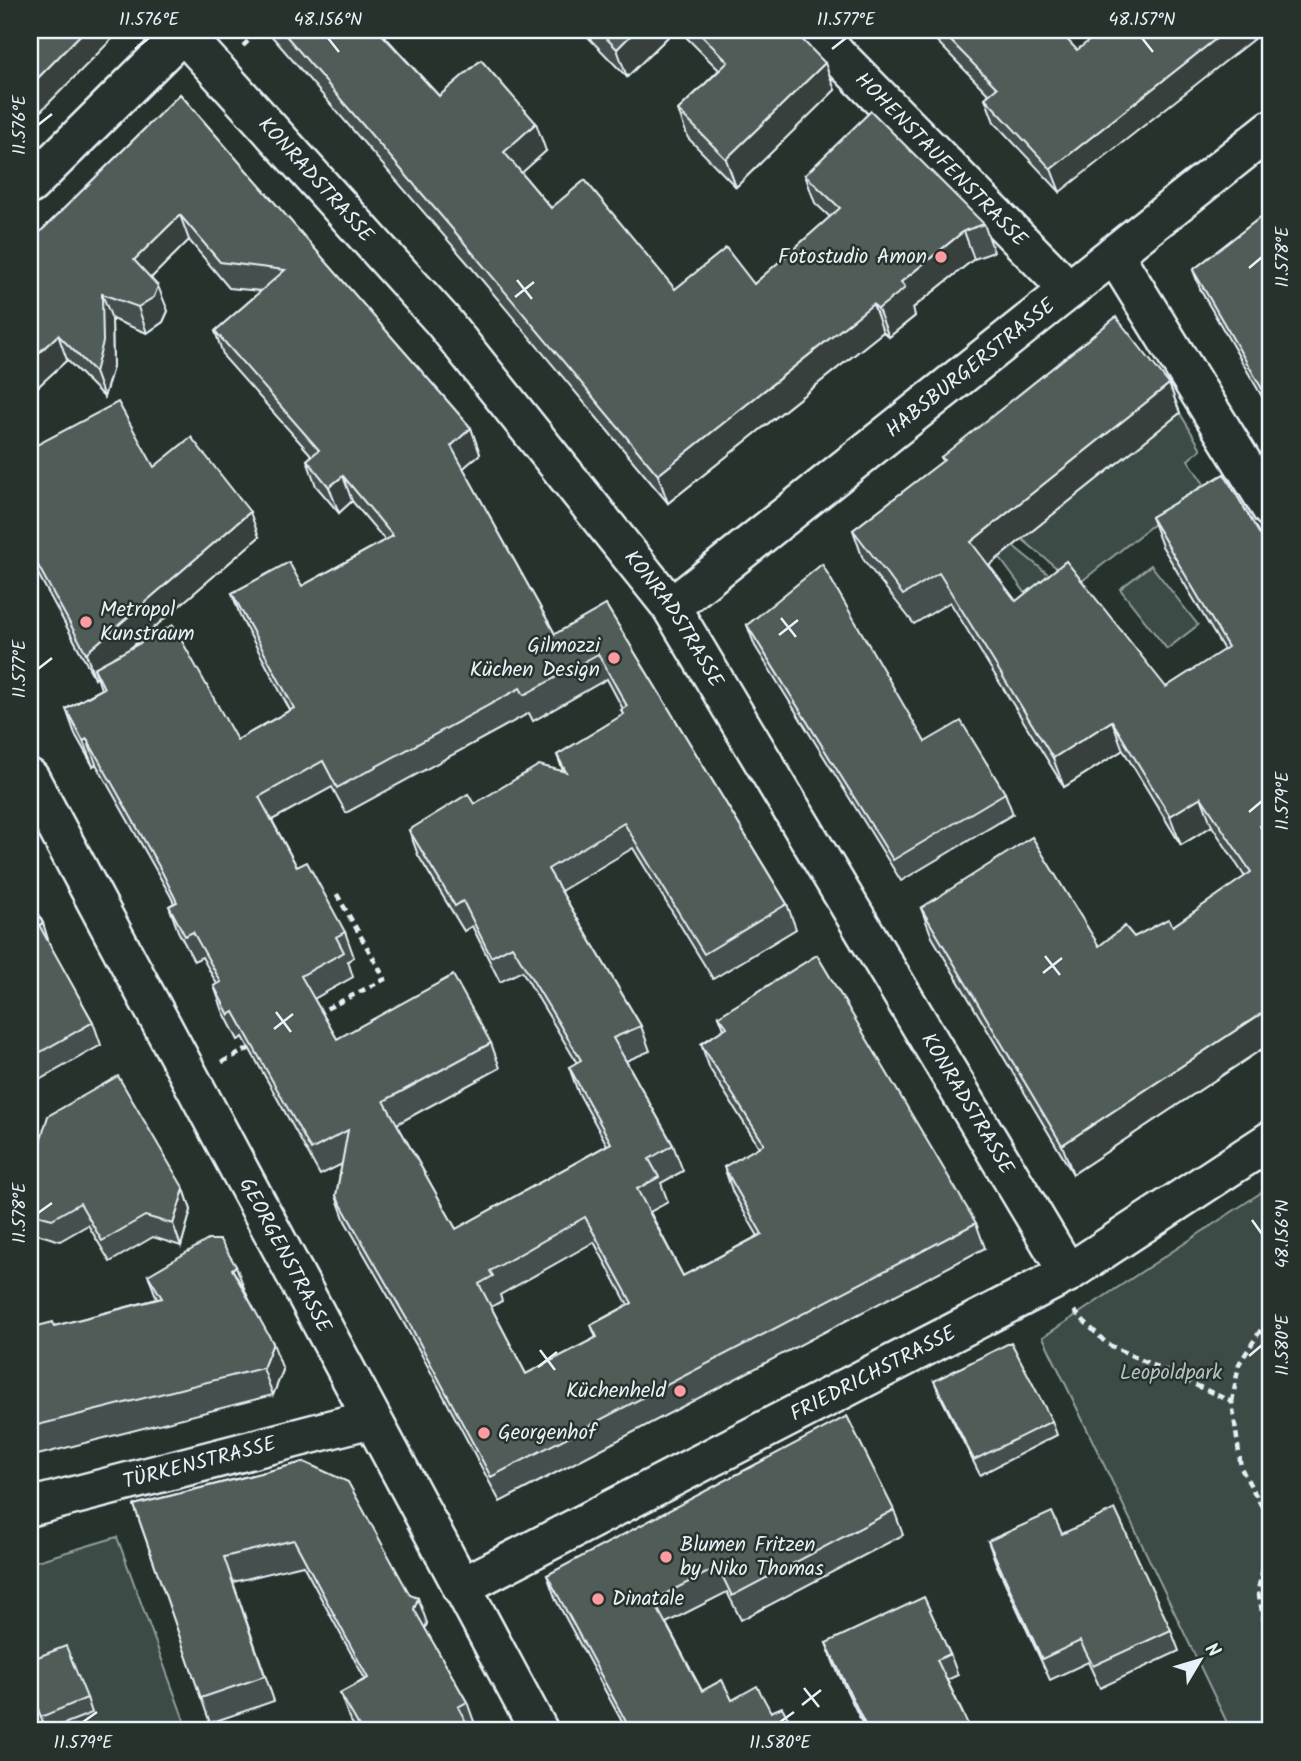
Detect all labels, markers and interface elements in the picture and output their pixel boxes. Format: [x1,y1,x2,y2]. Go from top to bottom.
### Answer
text: 11.576°E [119,6,180,35]
text: 48.156°N [294,6,362,35]
text: 11.577°E [817,6,876,35]
text: 48.157°N [1109,6,1175,35]
street label: HOHENSTAUFENSTRASSE [847,64,1035,255]
text: 11.576°E [6,94,35,155]
street label: KONRADSTRASSE [250,109,382,251]
text: 11.578°E [1269,226,1298,288]
place label: Fotostudio Amon [778,241,927,274]
marker: Fotostudio Amon [933,249,949,265]
street label: HABSBURGERSTRASSE [879,290,1063,446]
street label: KONRADSTRASSE [615,543,732,695]
place label: Metropol Kunstraum [100,594,194,651]
marker: Metropol Kunstraum [78,614,94,630]
place label: Gilmozzi Küchen Design [470,630,601,687]
text: 11.577°E [6,639,35,698]
marker: Gilmozzi Küchen Design [606,650,622,666]
text: 11.579°E [1269,771,1298,830]
street label: KONRADSTRASSE [912,1026,1023,1182]
street label: GEORGENSTRASSE [230,1172,340,1339]
text: 11.578°E [6,1182,35,1244]
text: 48.156°N [1269,1200,1298,1268]
text: 11.580°E [1269,1314,1298,1376]
street label: FRIEDRICHSTRASSE [784,1317,963,1431]
park label: Leopoldpark [1120,1357,1222,1390]
place label: Küchenheld [566,1375,667,1408]
marker: Küchenheld [672,1383,688,1399]
place label: Georgenhof [498,1417,598,1450]
marker: Georgenhof [476,1425,492,1441]
street label: TÜRKENSTRASSE [119,1427,280,1499]
place label: Blumen Fritzen by Niko Thomas [680,1529,824,1586]
marker: Blumen Fritzen by Niko Thomas [658,1549,674,1565]
place label: Dinatale [612,1583,685,1616]
marker: Dinatale [590,1591,606,1607]
north arrow [1164,1624,1234,1694]
text: N [1196,1637,1227,1665]
text: 11.579°E [54,1729,113,1758]
text: 11.580°E [749,1729,811,1758]

